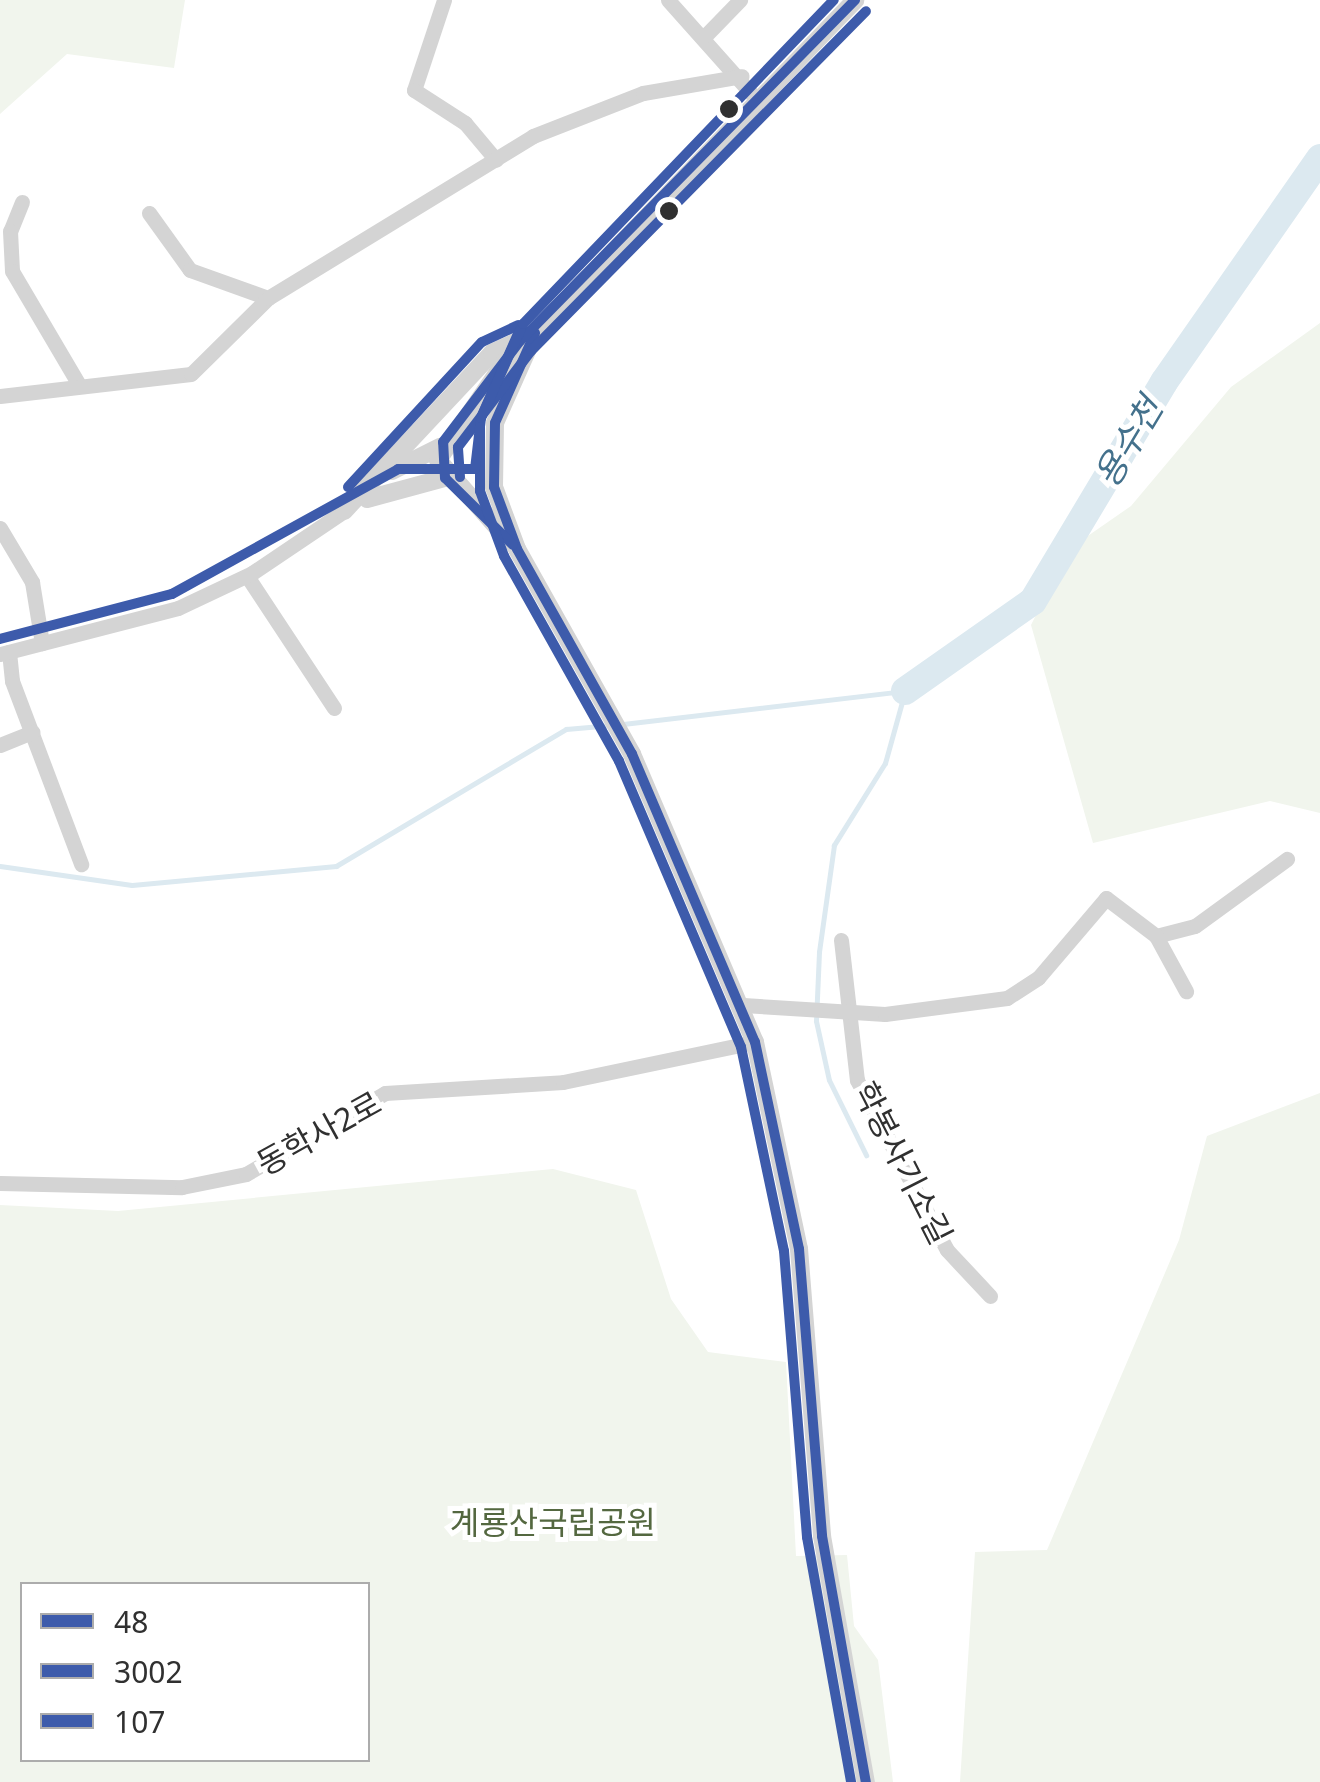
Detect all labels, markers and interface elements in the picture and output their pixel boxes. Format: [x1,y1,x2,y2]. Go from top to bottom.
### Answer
unlabelled marker [719,99,739,119]
unlabelled marker [659,201,679,221]
water label: 용수천 [1085,390,1171,494]
street label: 학봉사기소길 [846,1076,960,1250]
street label: 동학사2로 [250,1083,388,1183]
park label: 계룡산국립공원 [450,1503,656,1541]
legend [20,1582,370,1762]
text: 48 [114,1601,148,1642]
text: 3002 [114,1651,183,1692]
text: 107 [114,1701,165,1742]

